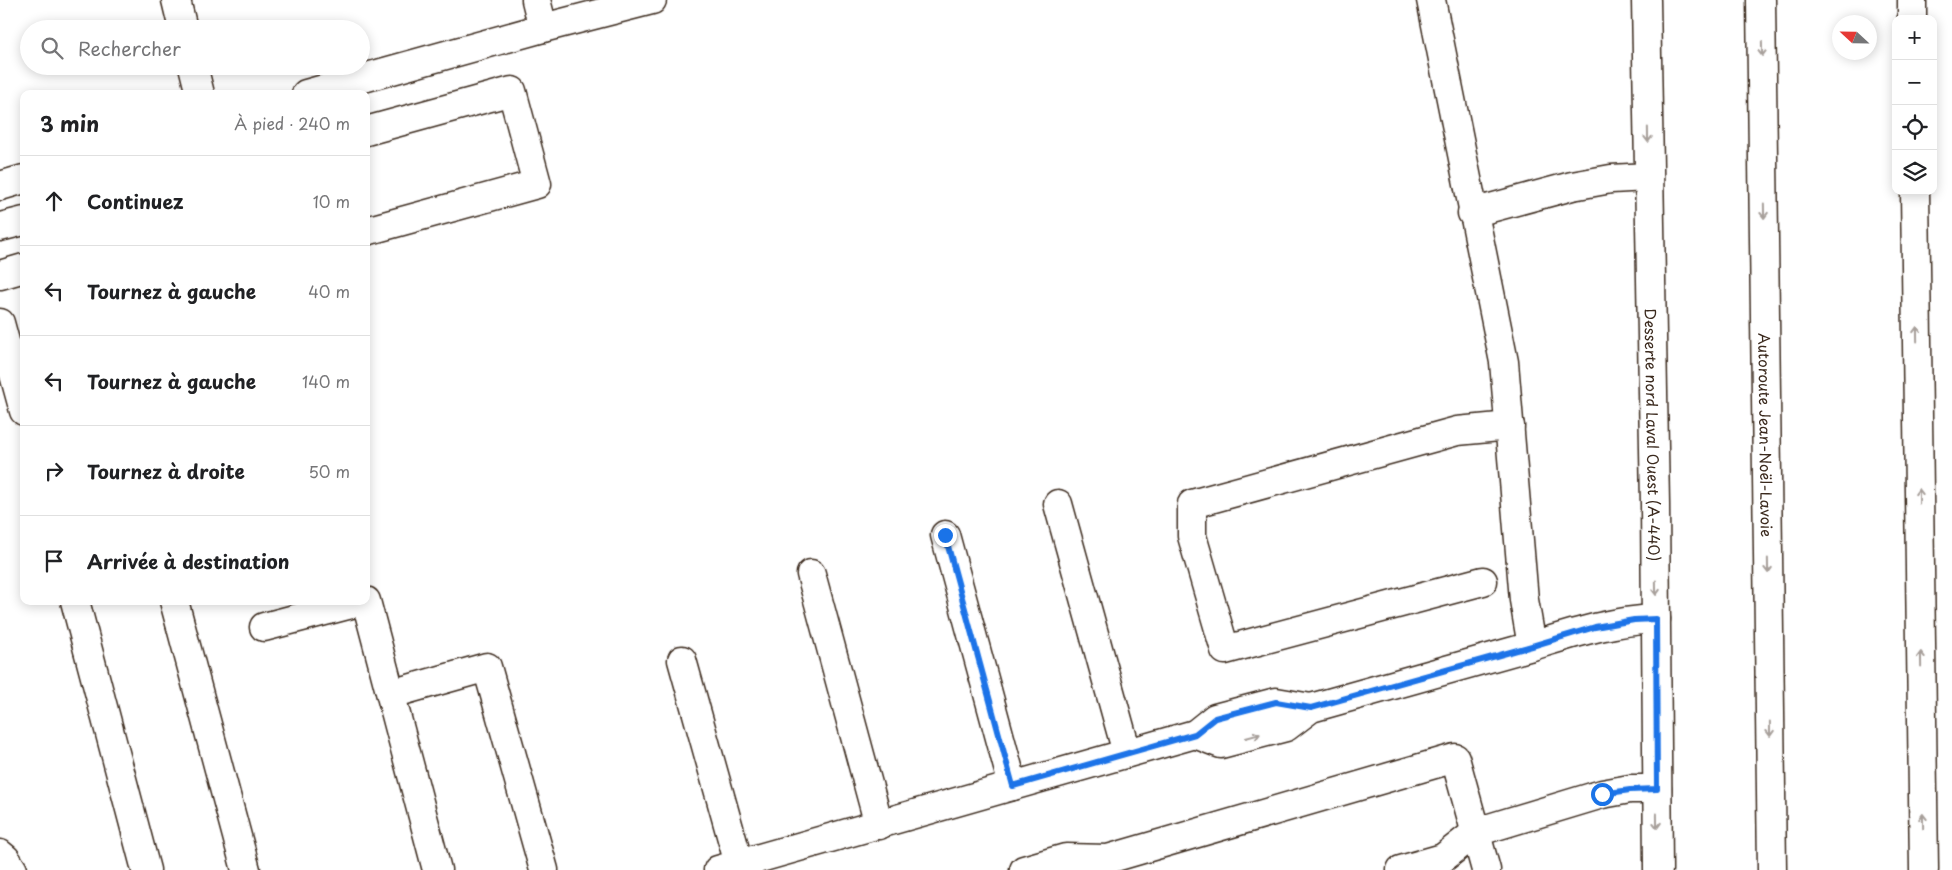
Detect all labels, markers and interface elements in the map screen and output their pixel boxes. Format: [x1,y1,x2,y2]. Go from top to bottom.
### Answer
north arrow [1832,15,1877,60]
map controls [1892,15,1937,195]
button: + [1892,15,1937,60]
search box [20,20,370,75]
icon: search [38,34,66,62]
text: Rechercher [78,34,181,62]
one-way arrow [1757,40,1767,56]
button: − [1892,60,1937,105]
button: locate [1892,105,1937,150]
text: 3 min [40,107,99,139]
text: À pied · 240 m [234,111,350,135]
one-way arrow [1643,126,1653,143]
button: layers [1892,150,1937,195]
icon: ahead [40,187,68,215]
text: Continuez [87,187,184,215]
text: 10 m [313,189,350,213]
one-way arrow [1759,202,1769,219]
icon: left [40,277,68,305]
text: Tournez à gauche [87,277,256,305]
text: 40 m [308,279,350,303]
street label: Desserte nord Laval Ouest (A-440) [1640,308,1667,561]
one-way arrow [1912,326,1921,342]
street label: Autoroute Jean-Noël-Lavoie [1754,333,1779,537]
icon: left [40,367,68,395]
text: Tournez à gauche [87,367,256,395]
text: 140 m [302,369,350,393]
icon: right [40,457,68,485]
text: Tournez à droite [87,457,245,485]
text: 50 m [309,459,350,483]
one-way arrow [1914,489,1924,505]
route end [934,524,957,547]
icon: arrive [40,547,68,575]
text: Arrivée à destination [87,547,290,575]
one-way arrow [1763,558,1773,574]
one-way arrow [1651,580,1661,596]
one-way arrow [1916,651,1926,668]
one-way arrow [1766,720,1775,736]
one-way arrow [1245,730,1261,740]
route start [1591,783,1614,806]
one-way arrow [1652,812,1662,828]
one-way arrow [1918,814,1928,830]

